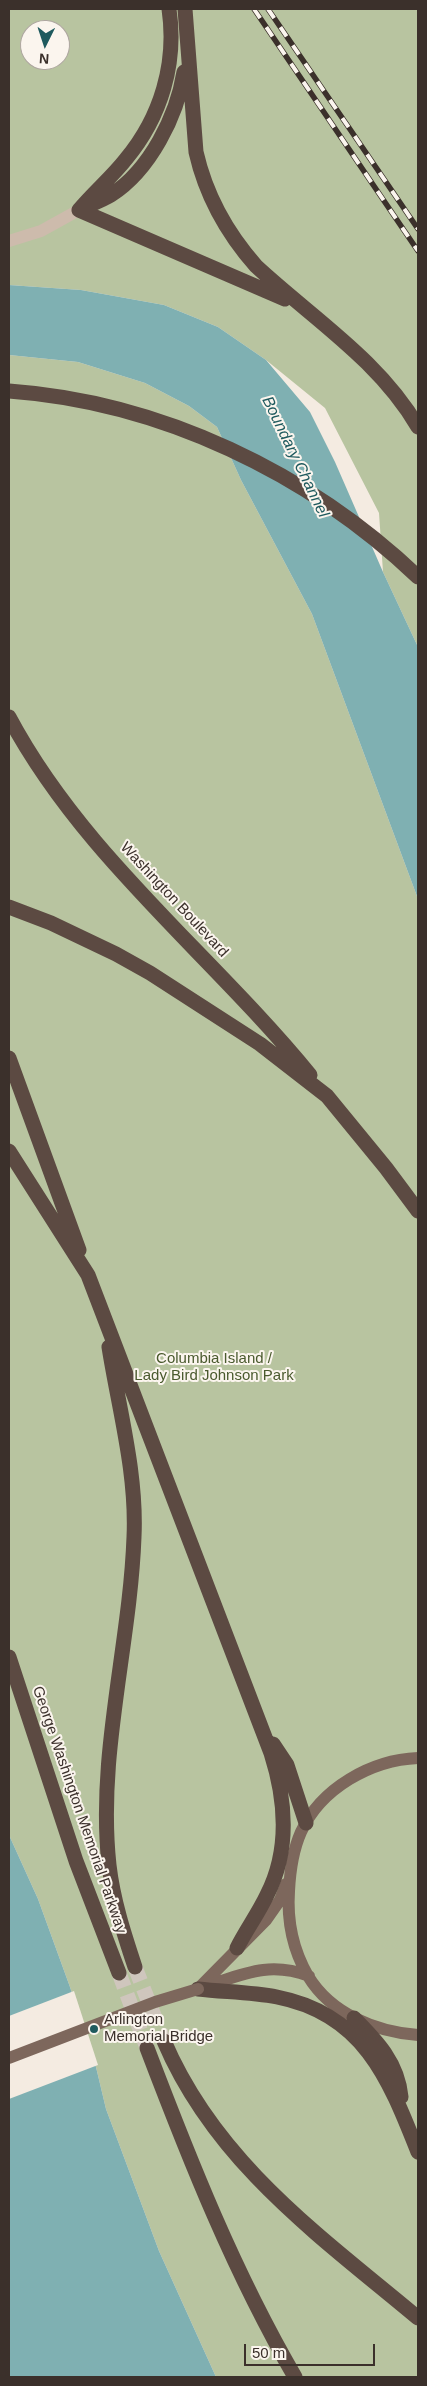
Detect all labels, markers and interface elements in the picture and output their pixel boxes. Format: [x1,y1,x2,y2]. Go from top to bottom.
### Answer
north arrow [20,20,70,70]
text: N [38,51,50,67]
water label: Boundary Channel [257,393,333,521]
street label: Washington Boulevard [116,839,232,961]
park label: Columbia Island / Lady Bird Johnson Park [134,1350,294,1385]
street label: George Washington Memorial Parkway [28,1684,130,1936]
place label: Arlington Memorial Bridge [104,2011,213,2046]
marker: Arlington Memorial Bridge [88,2023,100,2035]
scale bar [247,2334,378,2366]
text: 50 m [252,2344,285,2361]

